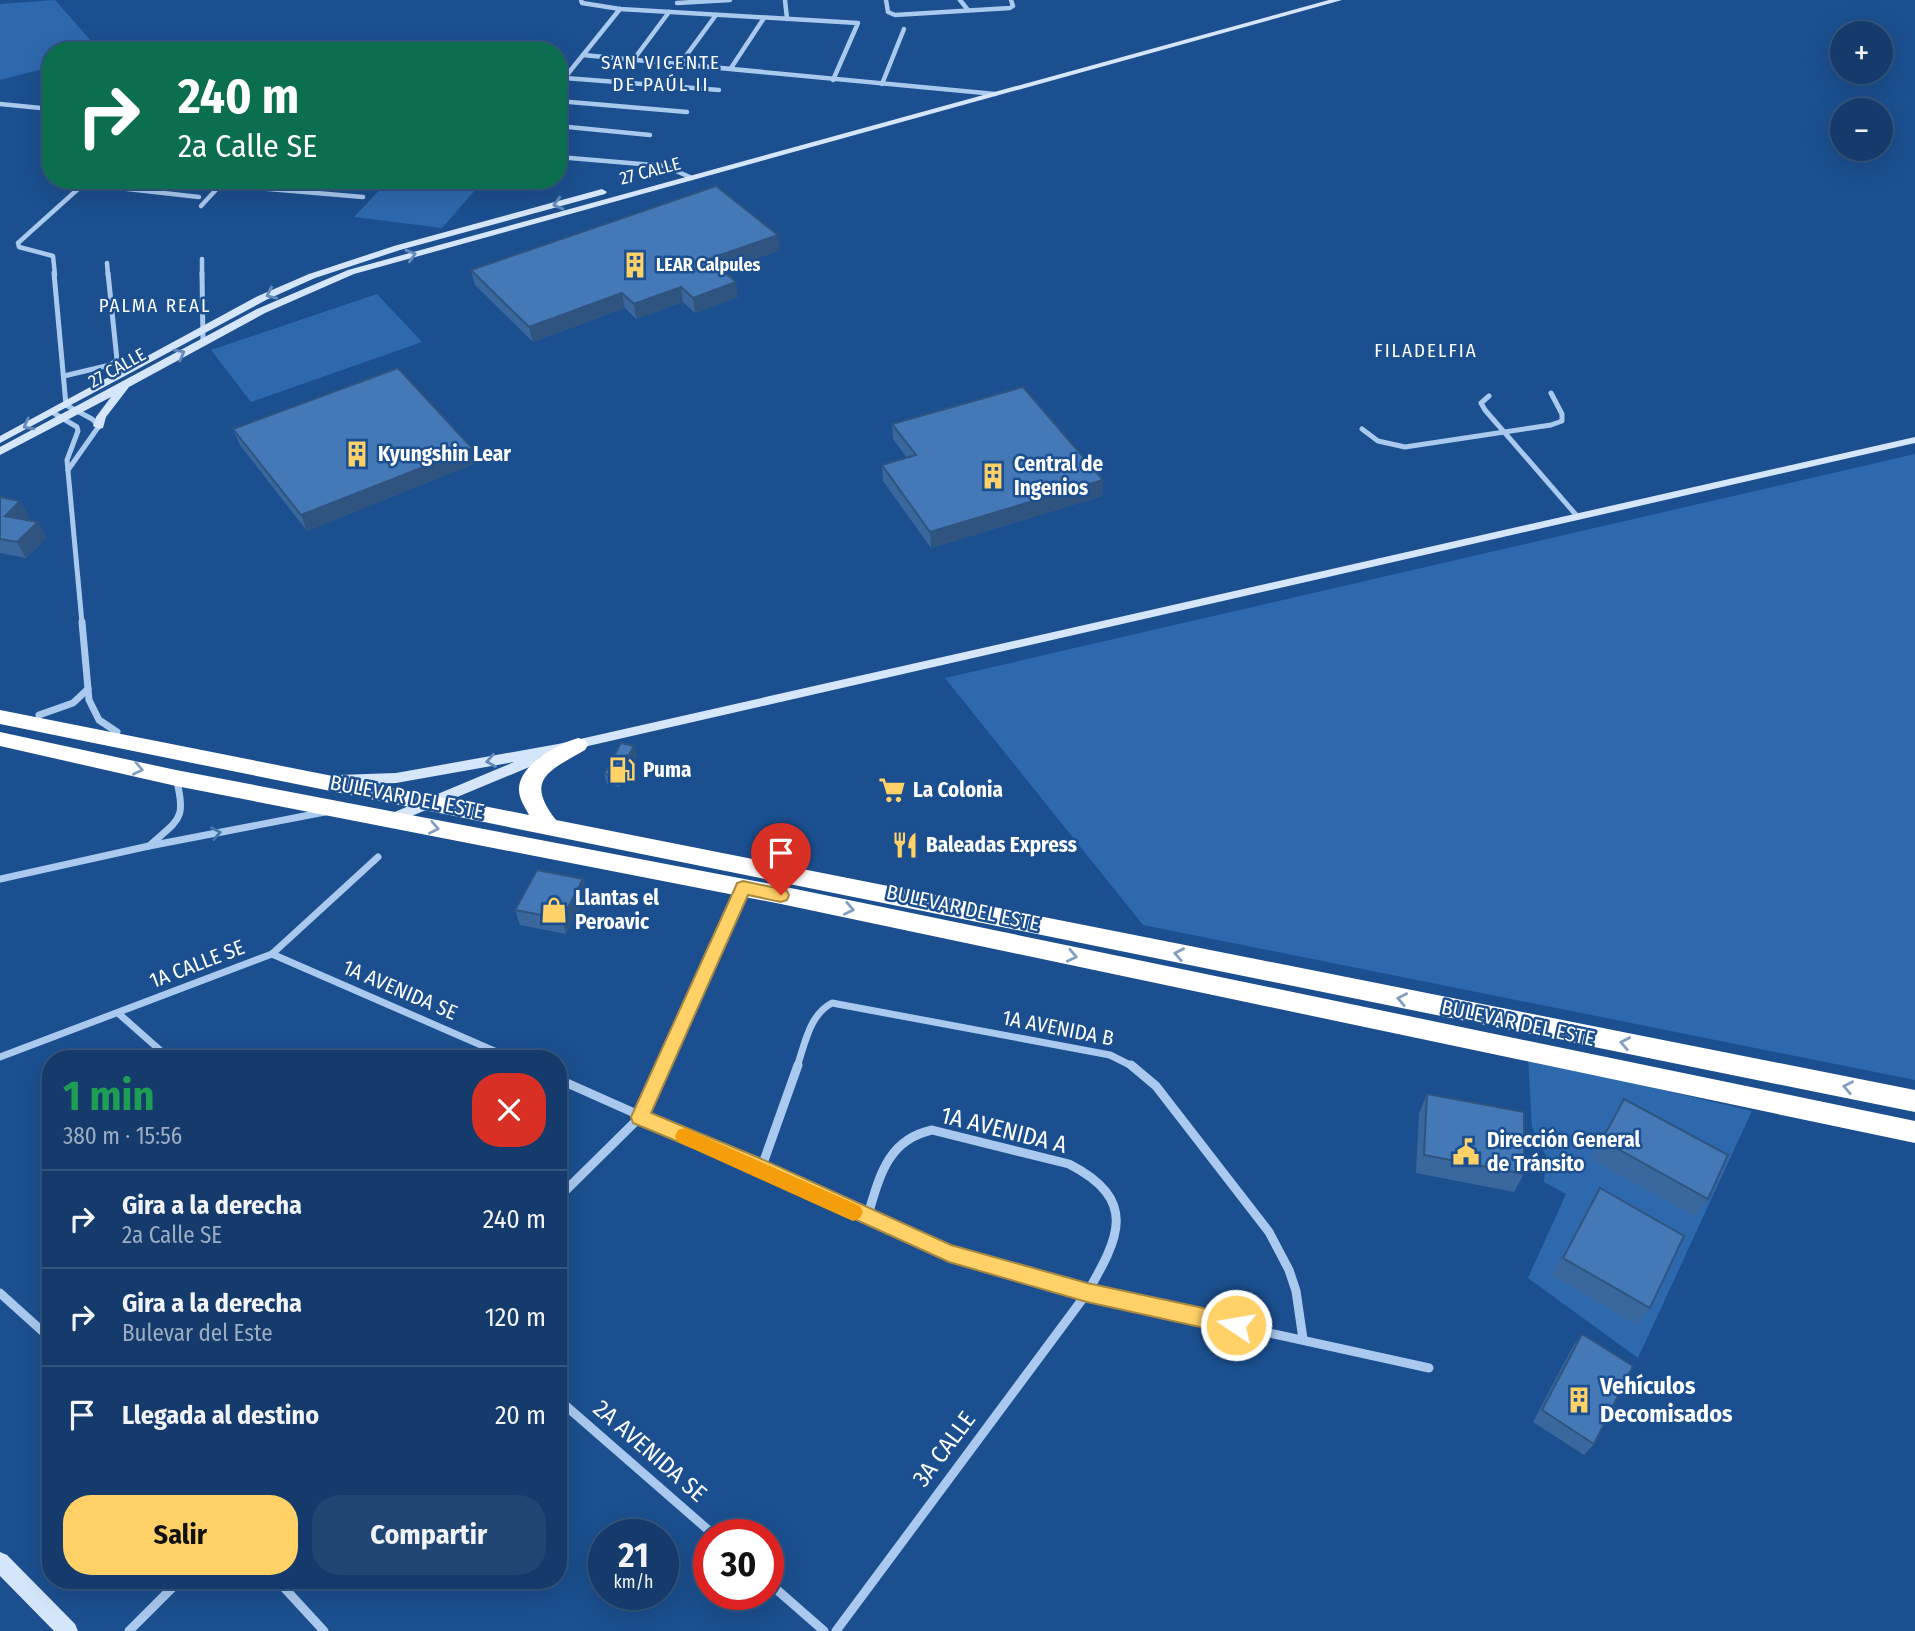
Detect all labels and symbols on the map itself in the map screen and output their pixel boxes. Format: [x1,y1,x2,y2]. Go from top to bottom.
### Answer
district label: SAN VICENTE DE PAÚL II [601,51,721,96]
street label: 27 CALLE [617,152,683,190]
one-way arrow [552,196,564,210]
one-way arrow [405,249,417,263]
building icon: LEAR Calpules [620,250,650,280]
place label: LEAR Calpules [656,254,761,276]
one-way arrow [266,286,278,300]
district label: PALMA REAL [99,294,211,317]
district label: FILADELFIA [1374,339,1478,362]
street label: 27 CALLE [84,343,150,393]
one-way arrow [173,348,185,362]
one-way arrow [23,417,35,430]
building icon: Kyungshin Lear [342,439,372,469]
place label: Kyungshin Lear [378,441,511,467]
place label: Central de Ingenios [1014,451,1103,501]
building icon: Central de Ingenios [978,461,1008,491]
one-way arrow [485,753,497,768]
fuel station icon: Puma [607,755,637,785]
place label: Puma [643,757,691,783]
one-way arrow [132,761,144,776]
street label: BULEVAR DEL ESTE [328,769,486,825]
supermarket icon: La Colonia [877,775,907,805]
place label: La Colonia [913,777,1003,803]
one-way arrow [428,820,440,835]
pin [751,823,811,895]
one-way arrow [210,826,222,841]
restaurant icon: Baleadas Express [890,830,920,860]
place label: Baleadas Express [926,832,1077,858]
street label: BULEVAR DEL ESTE [884,879,1042,937]
place label: Llantas el Peroavic [575,885,659,935]
shop icon: Llantas el Peroavic [539,895,569,925]
one-way arrow [843,901,855,916]
street label: 1A CALLE SE [146,934,248,994]
one-way arrow [1066,947,1078,962]
one-way arrow [1173,948,1185,963]
street label: 1A AVENIDA SE [339,954,461,1026]
one-way arrow [1396,992,1408,1007]
street label: BULEVAR DEL ESTE [1439,994,1597,1052]
street label: 1A AVENIDA B [1000,1004,1116,1052]
one-way arrow [1619,1036,1631,1051]
one-way arrow [1842,1081,1854,1096]
street label: 1A AVENIDA A [938,1101,1070,1159]
place label: Dirección General de Tránsito [1487,1127,1641,1177]
public building icon: Dirección General de Tránsito [1451,1137,1481,1167]
position arrow [1199,1288,1273,1362]
place label: Vehículos Decomisados [1599,1372,1733,1428]
building icon: Vehículos Decomisados [1564,1385,1594,1415]
street label: 2A AVENIDA SE [588,1394,712,1508]
street label: 3A CALLE [907,1406,981,1492]
speed limit sign: 30 [693,1519,784,1610]

